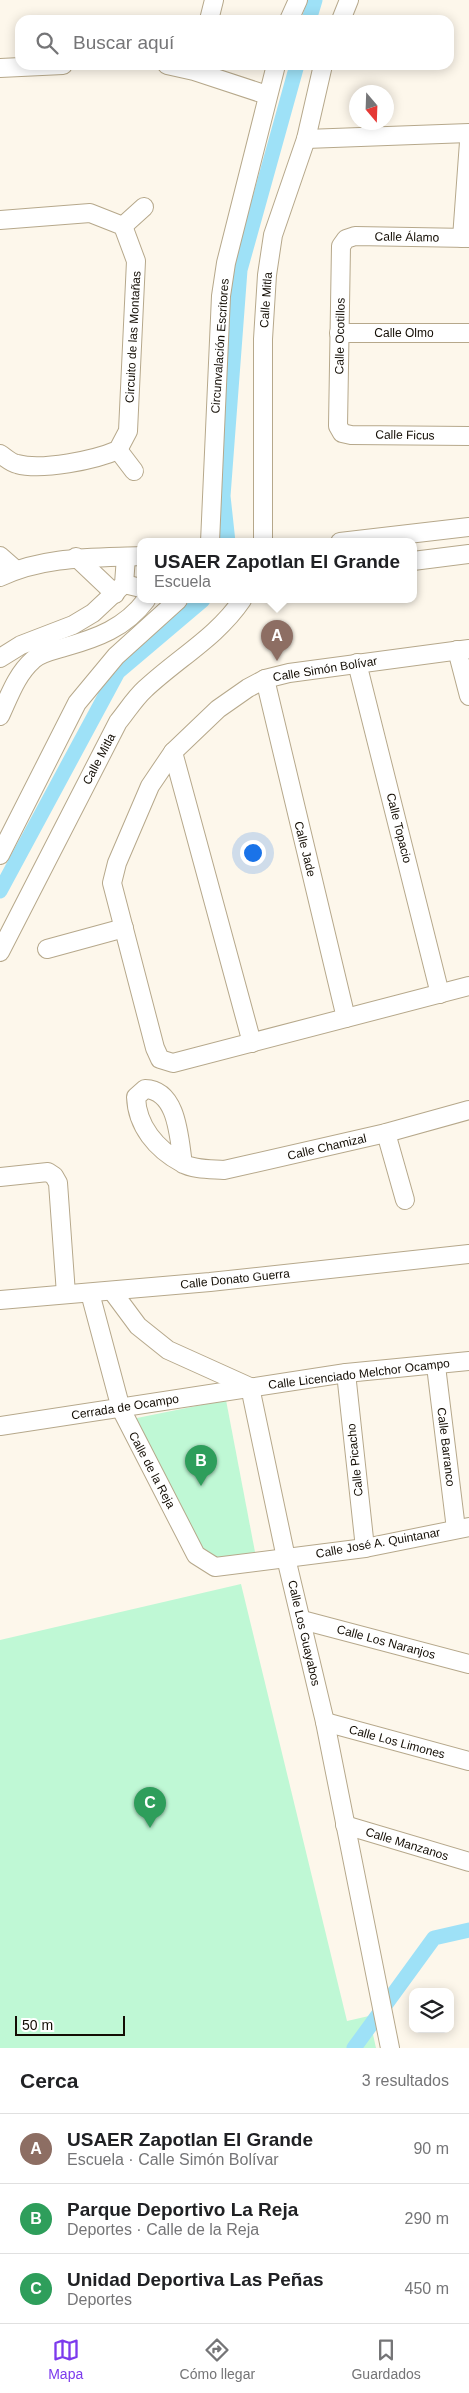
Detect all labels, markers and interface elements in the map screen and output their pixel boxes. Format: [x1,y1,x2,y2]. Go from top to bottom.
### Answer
search box [15,15,454,70]
icon: search [33,29,61,57]
text: Buscar aquí [73,32,174,53]
north arrow [349,85,394,130]
street label: Calle Álamo [375,228,440,245]
street label: Circuito de las Montañas [123,271,143,403]
street label: Calle Mitla [257,271,275,328]
street label: Circunvalación Escritores [208,278,232,414]
street label: Calle Ocotillos [332,298,348,374]
street label: Calle Olmo [374,326,434,340]
street label: Calle Ficus [375,427,435,443]
popup [137,538,417,603]
text: USAER Zapotlan El Grande [154,551,400,572]
text: Escuela [154,573,211,590]
pin: A [261,620,293,661]
street label: Calle Simón Bolívar [272,654,378,684]
street label: Calle Mitla [80,731,118,787]
street label: Calle Topacio [384,791,415,865]
street label: Calle Jade [291,820,319,879]
your location [240,840,266,866]
street label: Calle Chamizal [286,1131,368,1163]
street label: Calle Donato Guerra [180,1266,291,1292]
street label: Calle Licenciado Melchor Ocampo [267,1356,451,1392]
street label: Cerrada de Ocampo [70,1392,180,1422]
street label: Calle Barranco [434,1407,458,1488]
street label: Calle Picacho [344,1422,366,1497]
street label: Calle de la Reja [126,1429,178,1511]
pin: B [185,1445,217,1486]
street label: Calle José A. Quintanar [315,1525,441,1561]
street label: Calle Los Guayabos [285,1579,323,1687]
street label: Calle Los Naranjos [335,1622,437,1662]
street label: Calle Los Limones [348,1722,446,1762]
pin: C [134,1787,166,1828]
street label: Calle Manzanos [364,1825,450,1863]
map controls [409,1988,454,2033]
button: layers [409,1988,454,2033]
scale bar [15,2013,125,2036]
text: 50 m [22,2017,53,2033]
text: Cerca [20,2069,78,2092]
text: 3 resultados [362,2072,449,2089]
text: USAER Zapotlan El Grande [67,2129,313,2150]
text: A [30,2140,42,2157]
text: 90 m [413,2140,449,2157]
text: Escuela · Calle Simón Bolívar [67,2151,279,2168]
text: Parque Deportivo La Reja [67,2199,298,2220]
text: B [30,2210,42,2227]
text: 290 m [405,2210,449,2227]
text: Deportes · Calle de la Reja [67,2221,259,2238]
text: Unidad Deportiva Las Peñas [67,2269,324,2290]
text: C [30,2280,42,2297]
text: 450 m [405,2280,449,2297]
text: Deportes [67,2291,132,2308]
tab: Mapa [48,2336,83,2382]
tab: Cómo llegar [180,2336,255,2382]
tab: Guardados [351,2336,421,2382]

